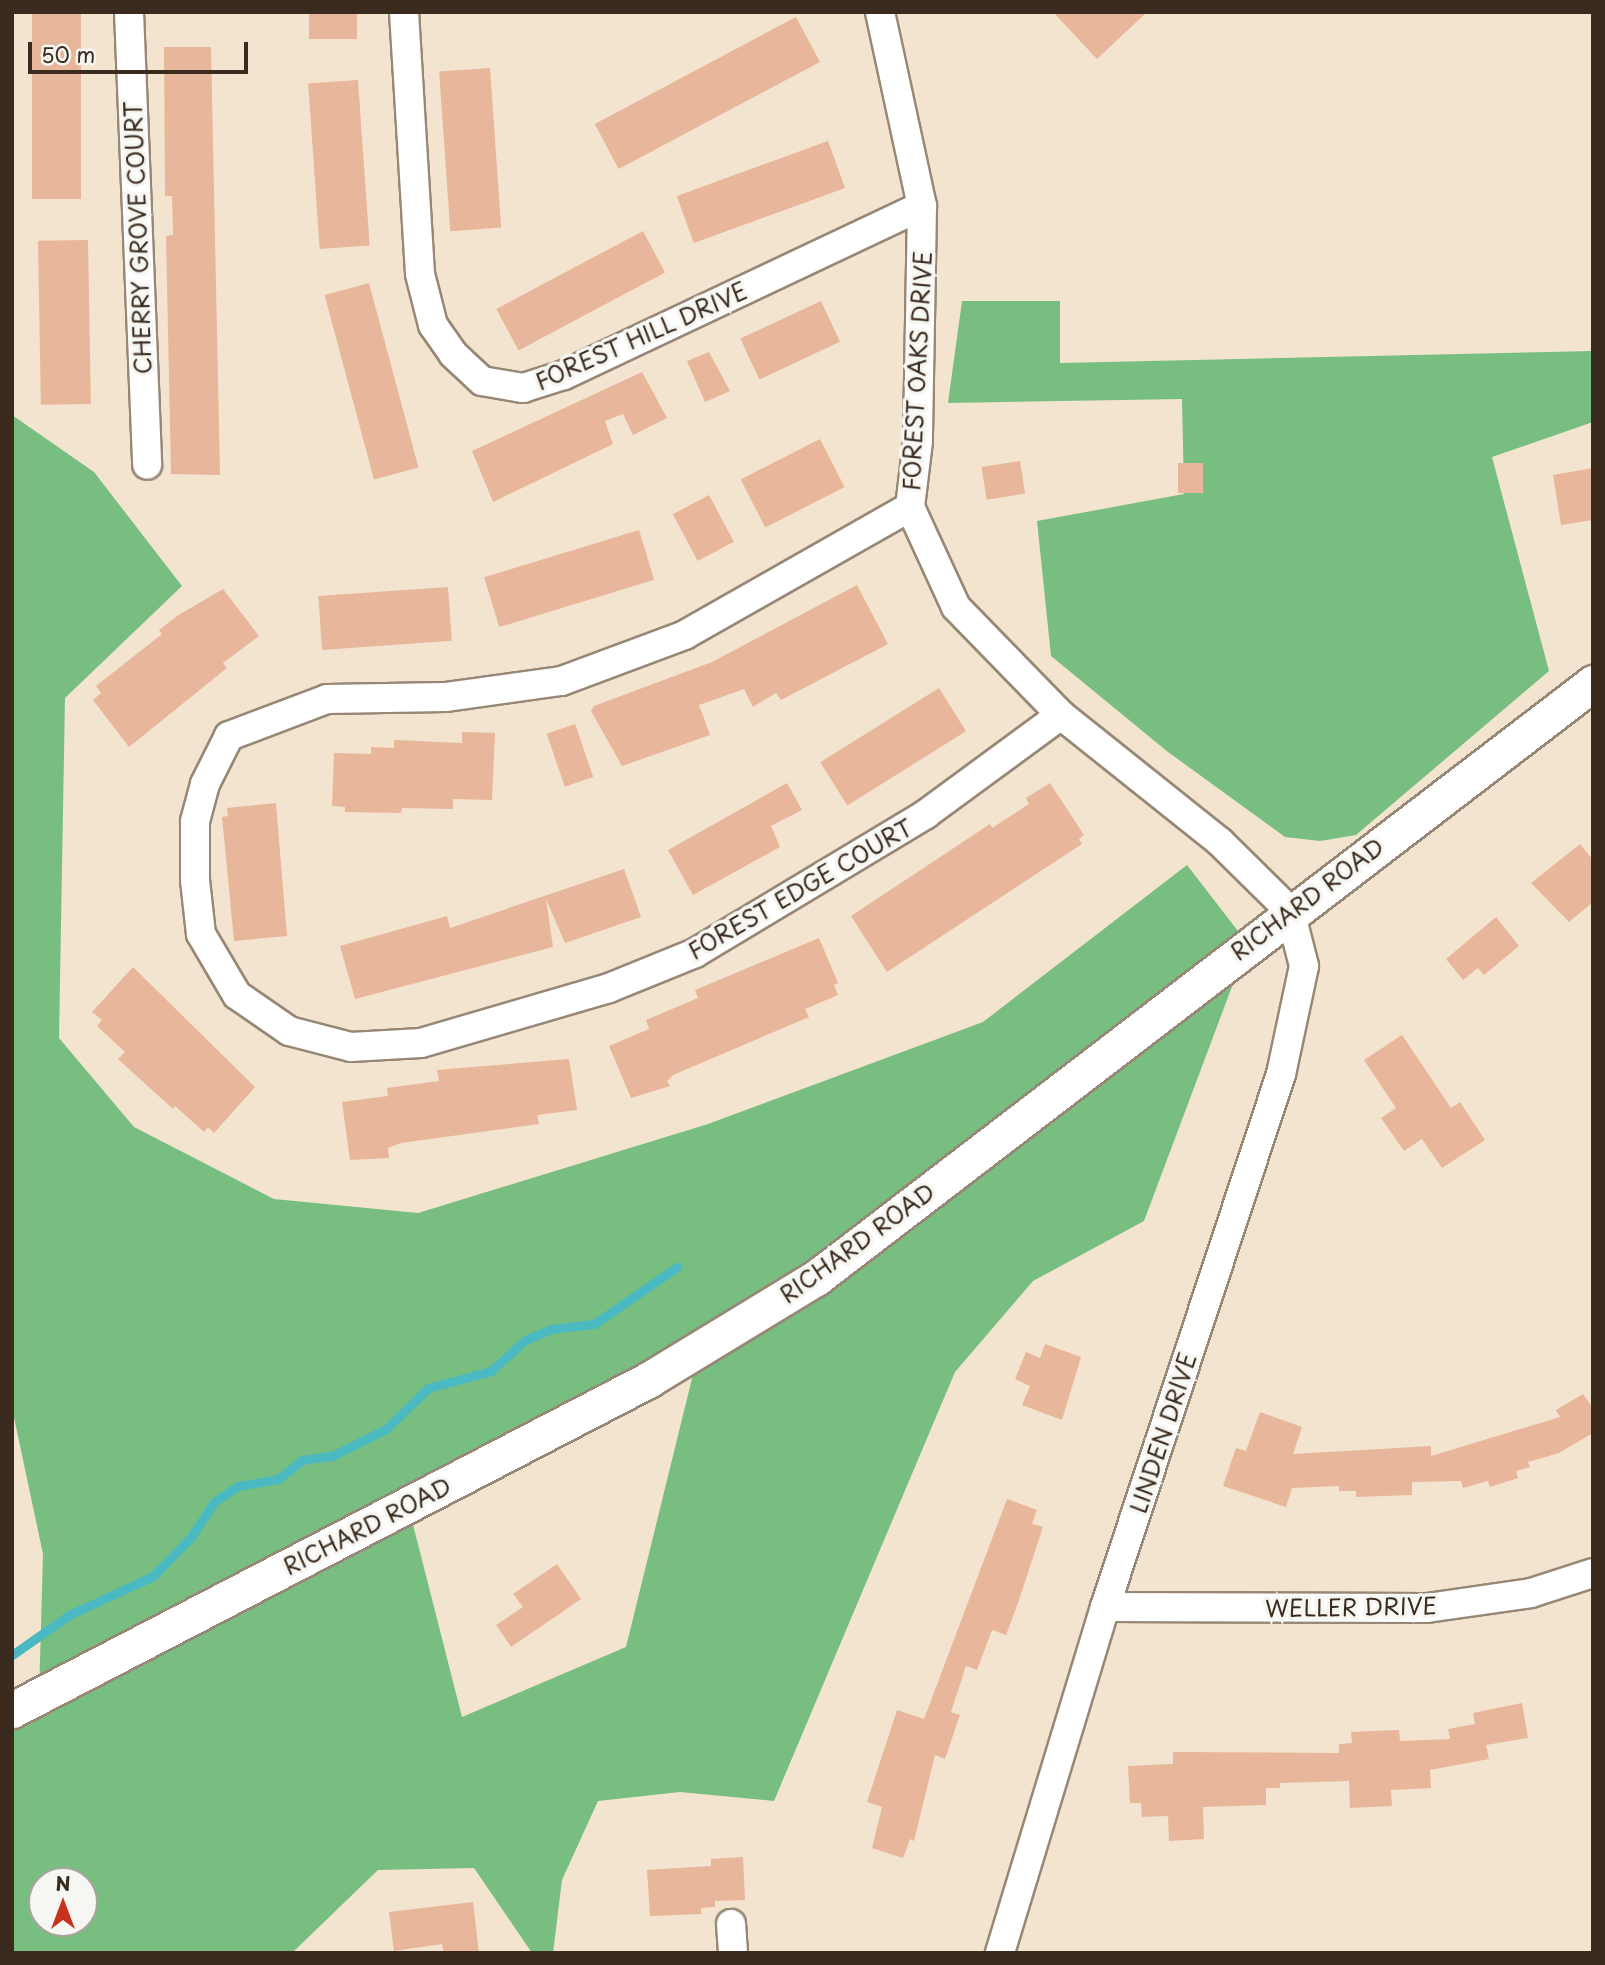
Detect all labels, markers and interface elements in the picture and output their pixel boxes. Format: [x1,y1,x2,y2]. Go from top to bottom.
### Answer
scale bar [32,28,252,72]
text: 50 m [41,38,95,70]
street label: CHERRY GROVE COURT [119,100,157,376]
street label: FOREST OAKS DRIVE [897,250,937,492]
street label: FOREST HILL DRIVE [531,277,751,395]
street label: FOREST EDGE COURT [682,813,918,965]
street label: RICHARD ROAD [1224,832,1390,966]
street label: RICHARD ROAD [773,1177,941,1309]
street label: LINDEN DRIVE [1124,1350,1202,1516]
street label: RICHARD ROAD [277,1471,457,1581]
street label: WELLER DRIVE [1264,1592,1438,1622]
north arrow [28,1867,98,1937]
text: N [55,1869,71,1897]

